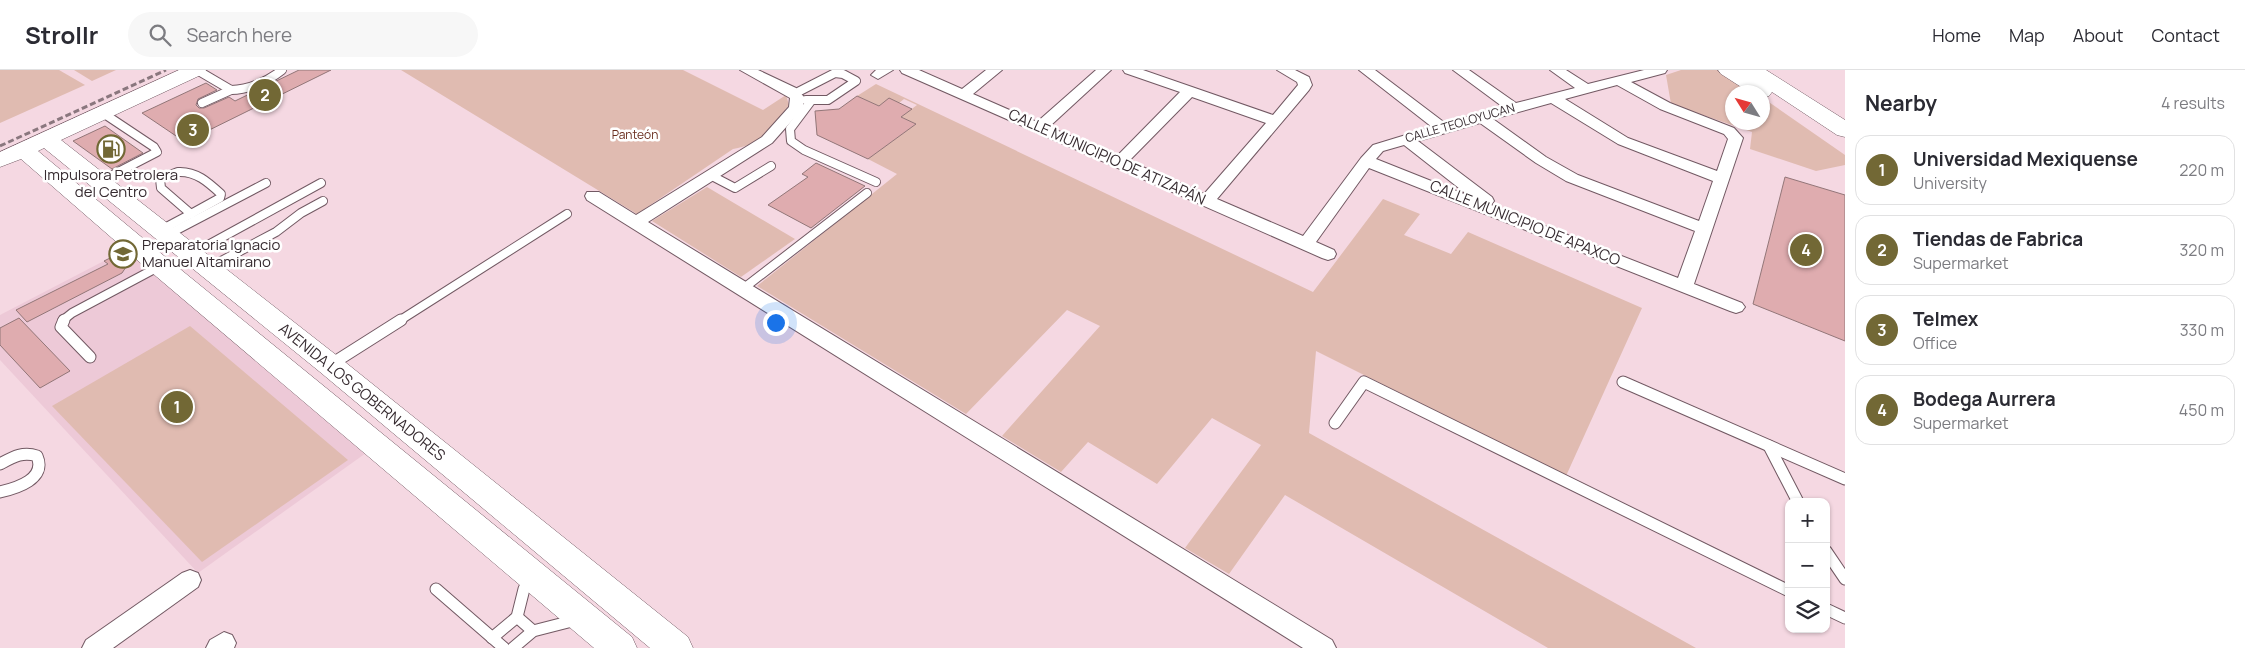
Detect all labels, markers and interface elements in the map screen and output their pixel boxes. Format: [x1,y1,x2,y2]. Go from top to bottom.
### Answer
search box [128,12,478,57]
text: Strollr [25,18,98,51]
icon: search [146,21,174,49]
text: Search here [186,22,292,48]
text: Home [1932,23,1981,47]
text: Map [2009,23,2045,47]
text: About [2073,23,2123,47]
text: Contact [2151,23,2220,47]
pin: 2 [249,76,281,114]
north arrow [1725,85,1770,130]
text: Nearby [1865,89,1937,117]
text: 4 results [2161,92,2225,114]
street label: CALLE TEOLOYUCAN [1403,99,1517,146]
street label: CALLE MUNICIPIO DE ATIZAPÁN [1005,103,1209,210]
pin: 3 [177,111,209,149]
park label: Panteón [612,126,658,143]
fuel station icon: Impulsora Petrolera del Centro [96,134,126,164]
text: Universidad Mexiquense [1913,146,2138,172]
text: 1 [1878,159,1886,181]
text: 220 m [2179,159,2224,181]
place label: Impulsora Petrolera del Centro [44,164,178,202]
text: University [1913,172,1987,194]
street label: CALLE MUNICIPIO DE APAXCO [1427,175,1624,270]
text: Tiendas de Fabrica [1913,226,2083,252]
pin: 4 [1790,231,1822,269]
place label: Preparatoria Ignacio Manuel Altamirano [142,234,281,272]
school or university icon: Preparatoria Ignacio Manuel Altamirano [108,239,138,269]
text: 2 [1877,239,1887,261]
text: 320 m [2180,239,2224,261]
text: Supermarket [1913,252,2009,274]
text: Telmex [1913,306,1978,332]
your location [763,310,789,336]
street label: AVENIDA LOS GOBERNADORES [275,318,450,465]
text: 3 [1877,319,1887,341]
text: 330 m [2180,319,2224,341]
text: Office [1913,332,1957,354]
text: Bodega Aurrera [1913,386,2056,412]
pin: 1 [161,388,193,426]
text: 4 [1877,399,1887,421]
text: 450 m [2179,399,2224,421]
text: Supermarket [1913,412,2009,434]
map controls [1785,498,1830,633]
button: + [1785,498,1830,543]
button: − [1785,543,1830,588]
button: layers [1785,588,1830,633]

